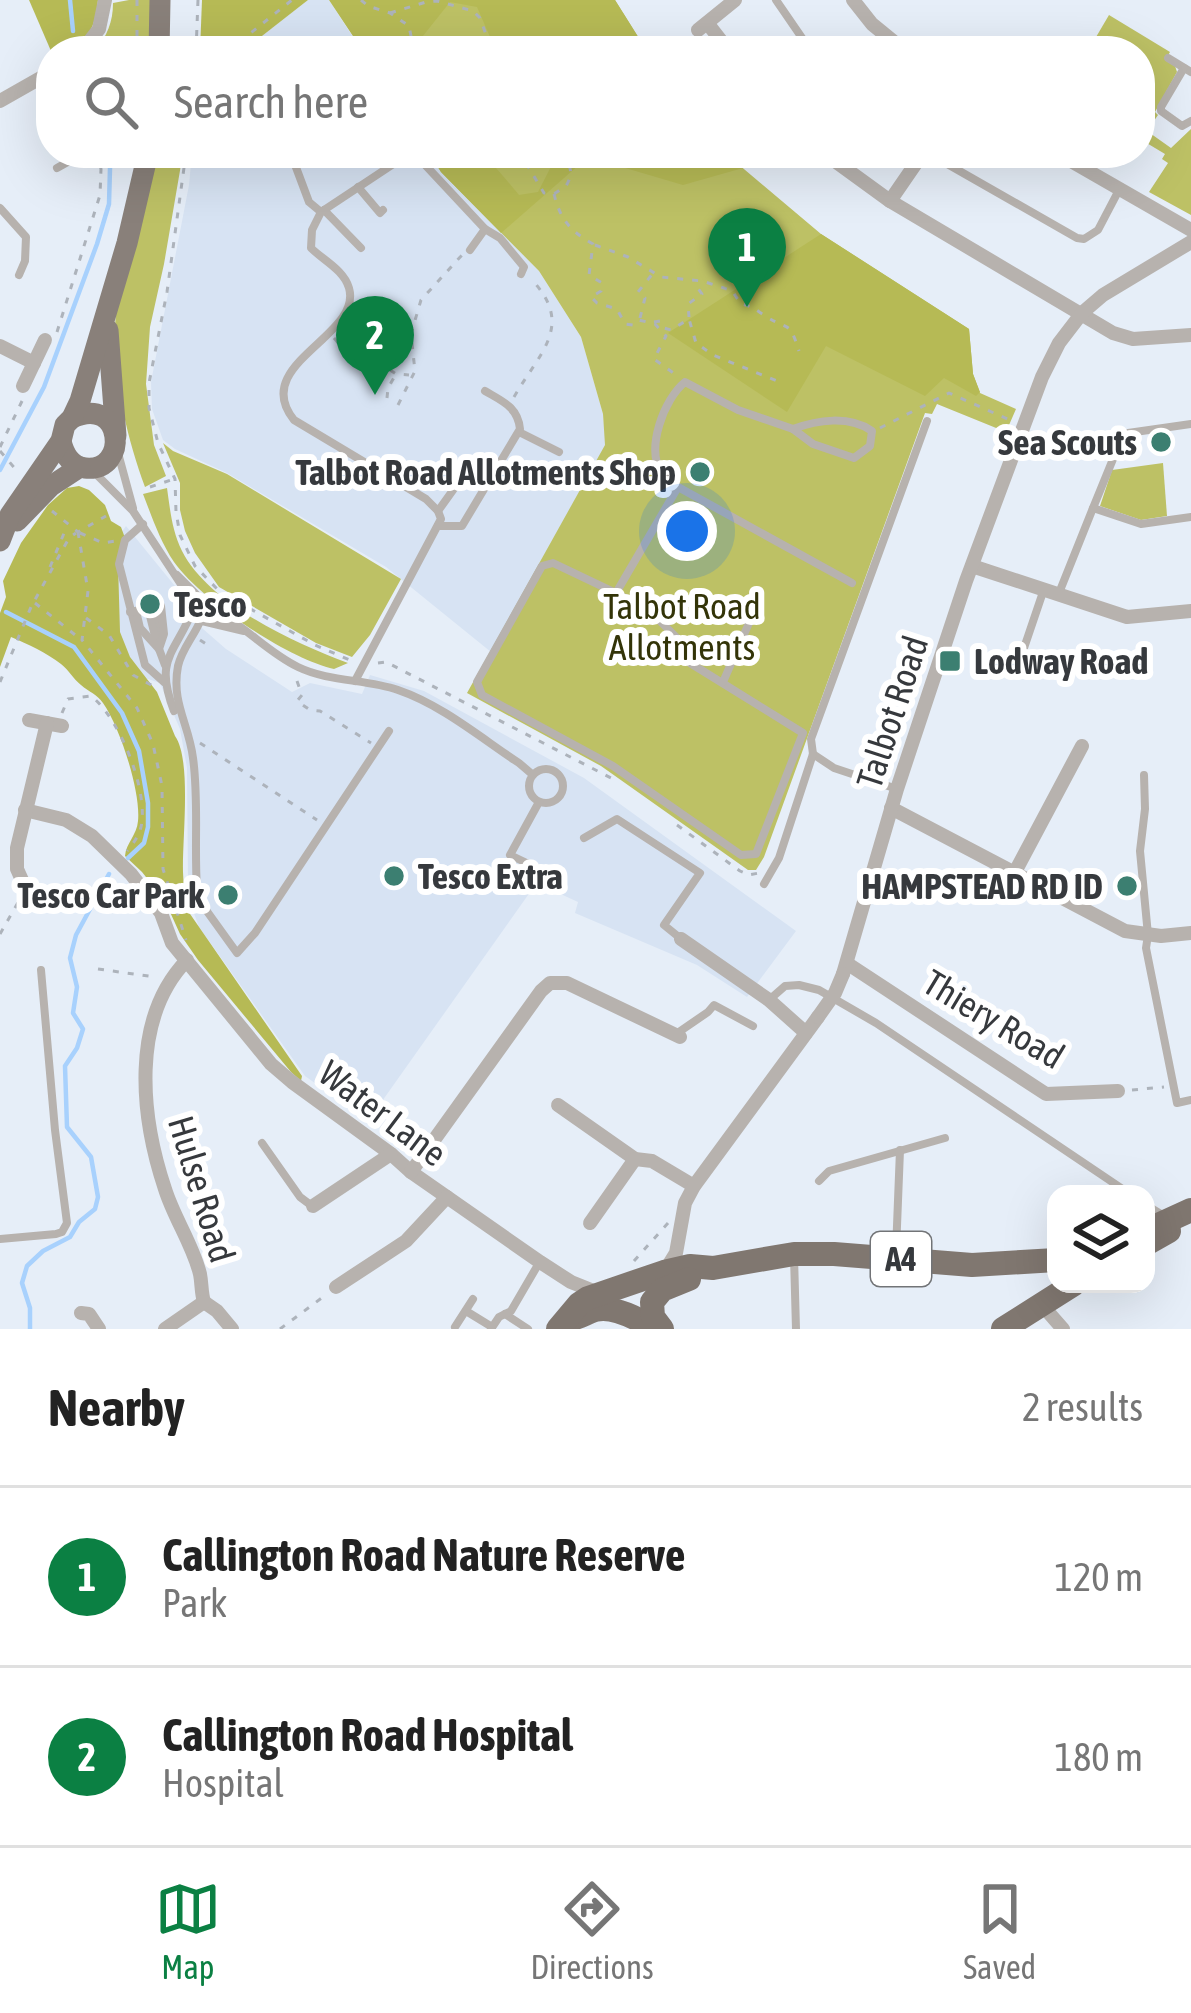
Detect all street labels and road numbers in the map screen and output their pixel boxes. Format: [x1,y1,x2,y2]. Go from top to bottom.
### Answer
street label: Talbot Road [848,631,936,793]
street label: Thiery Road [916,961,1072,1077]
street label: Water Lane [311,1052,455,1174]
street label: Hulse Road [160,1111,244,1267]
road number: A4 [871,1232,931,1286]

